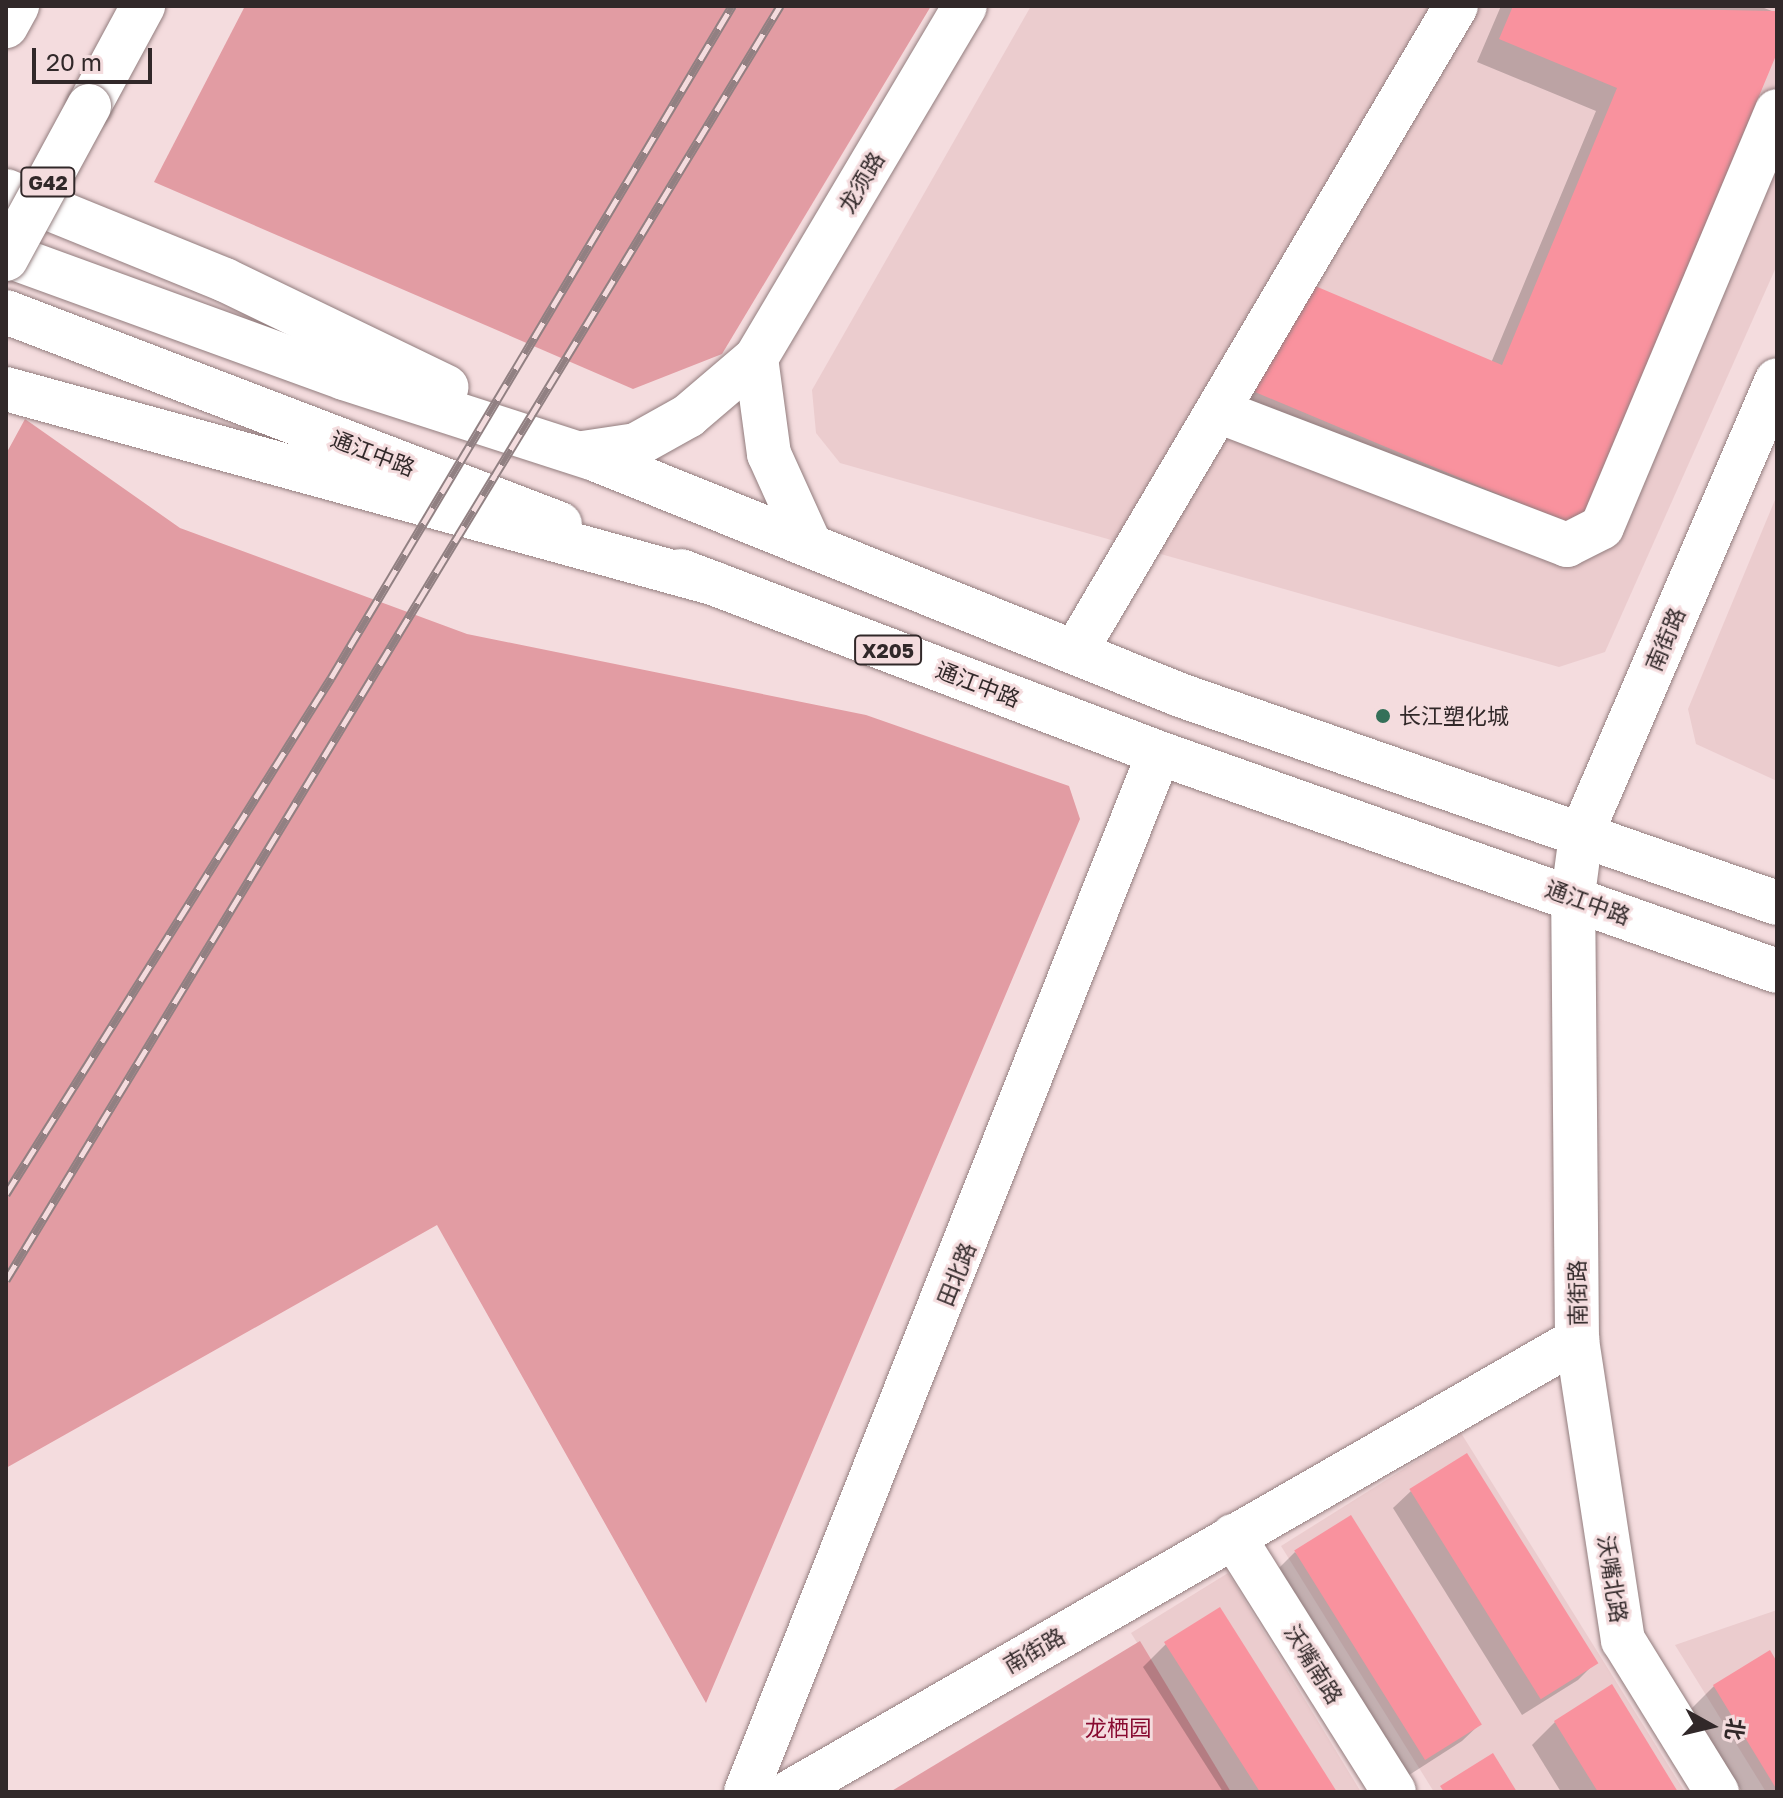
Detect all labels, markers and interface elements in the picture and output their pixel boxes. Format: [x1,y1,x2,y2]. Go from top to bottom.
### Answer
scale bar [36,32,156,82]
text: 20 m [46,47,102,76]
street label: 龙须路 [833,147,889,217]
road number: G42 [20,166,76,198]
street label: 通江中路 [327,425,419,481]
street label: 南街路 [1640,603,1690,675]
road number: X205 [854,634,922,666]
street label: 通江中路 [932,656,1024,712]
place label: 长江塑化城 [1399,703,1509,729]
marker: 长江塑化城 [1374,707,1392,725]
street label: 通江中路 [1542,875,1634,929]
street label: 田北路 [931,1238,981,1310]
street label: 南街路 [1563,1260,1591,1326]
street label: 沃嘴北路 [1593,1533,1633,1625]
street label: 沃嘴南路 [1279,1620,1349,1708]
street label: 南街路 [999,1622,1069,1678]
north arrow [1671,1686,1751,1766]
park label: 龙栖园 [1085,1715,1151,1741]
text: 北 [1720,1717,1750,1742]

